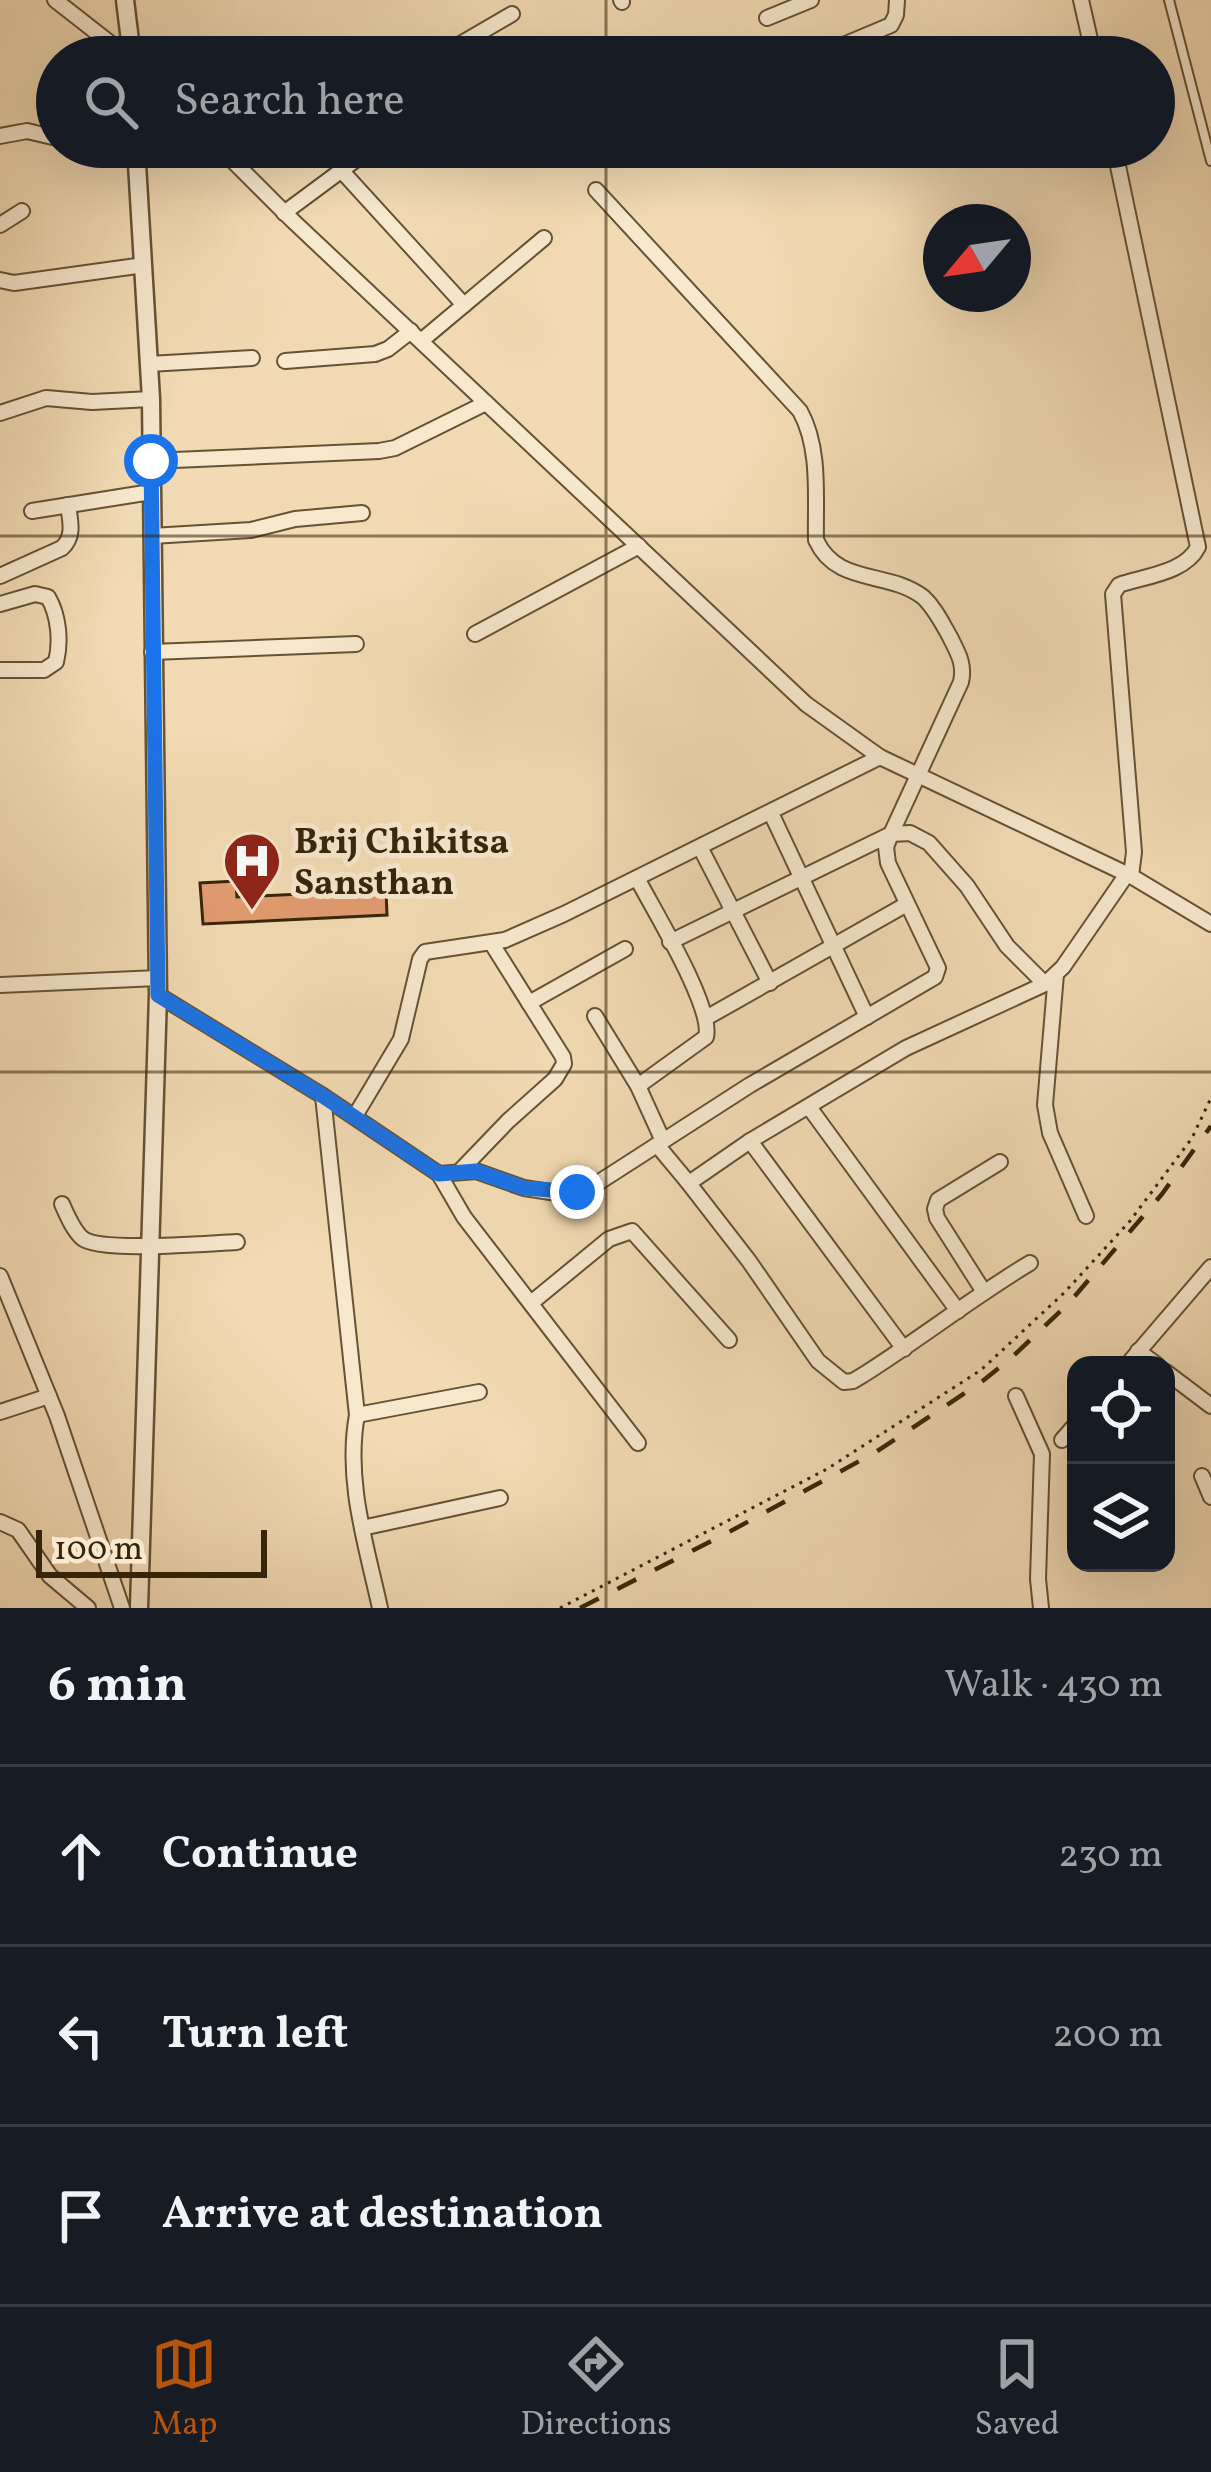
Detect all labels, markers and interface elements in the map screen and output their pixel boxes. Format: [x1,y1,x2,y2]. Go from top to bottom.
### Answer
search box [36,36,1175,168]
icon: search [78,69,144,135]
text: Search here [174,71,405,134]
north arrow [923,204,1031,312]
route start [124,434,178,488]
place label: Brij Chikitsa Sansthan [294,819,509,910]
hospital icon: Brij Chikitsa Sansthan [221,830,283,912]
route end [550,1165,604,1219]
map controls [1067,1356,1175,1572]
button: locate [1067,1356,1175,1464]
button: layers [1067,1464,1175,1572]
scale bar [36,1524,267,1577]
text: 100 m [54,1528,143,1574]
text: 6 min [48,1651,187,1722]
text: Walk · 430 m [944,1659,1163,1713]
icon: ahead [48,1823,114,1889]
text: Continue [162,1824,358,1887]
text: 230 m [1058,1829,1163,1883]
icon: left [48,2003,114,2069]
text: Turn left [162,2004,348,2067]
text: 200 m [1052,2009,1163,2063]
icon: arrive [48,2183,114,2249]
text: Arrive at destination [162,2184,603,2247]
tab: Map [151,2331,218,2449]
tab: Directions [520,2331,672,2449]
tab: Saved [975,2331,1060,2449]

